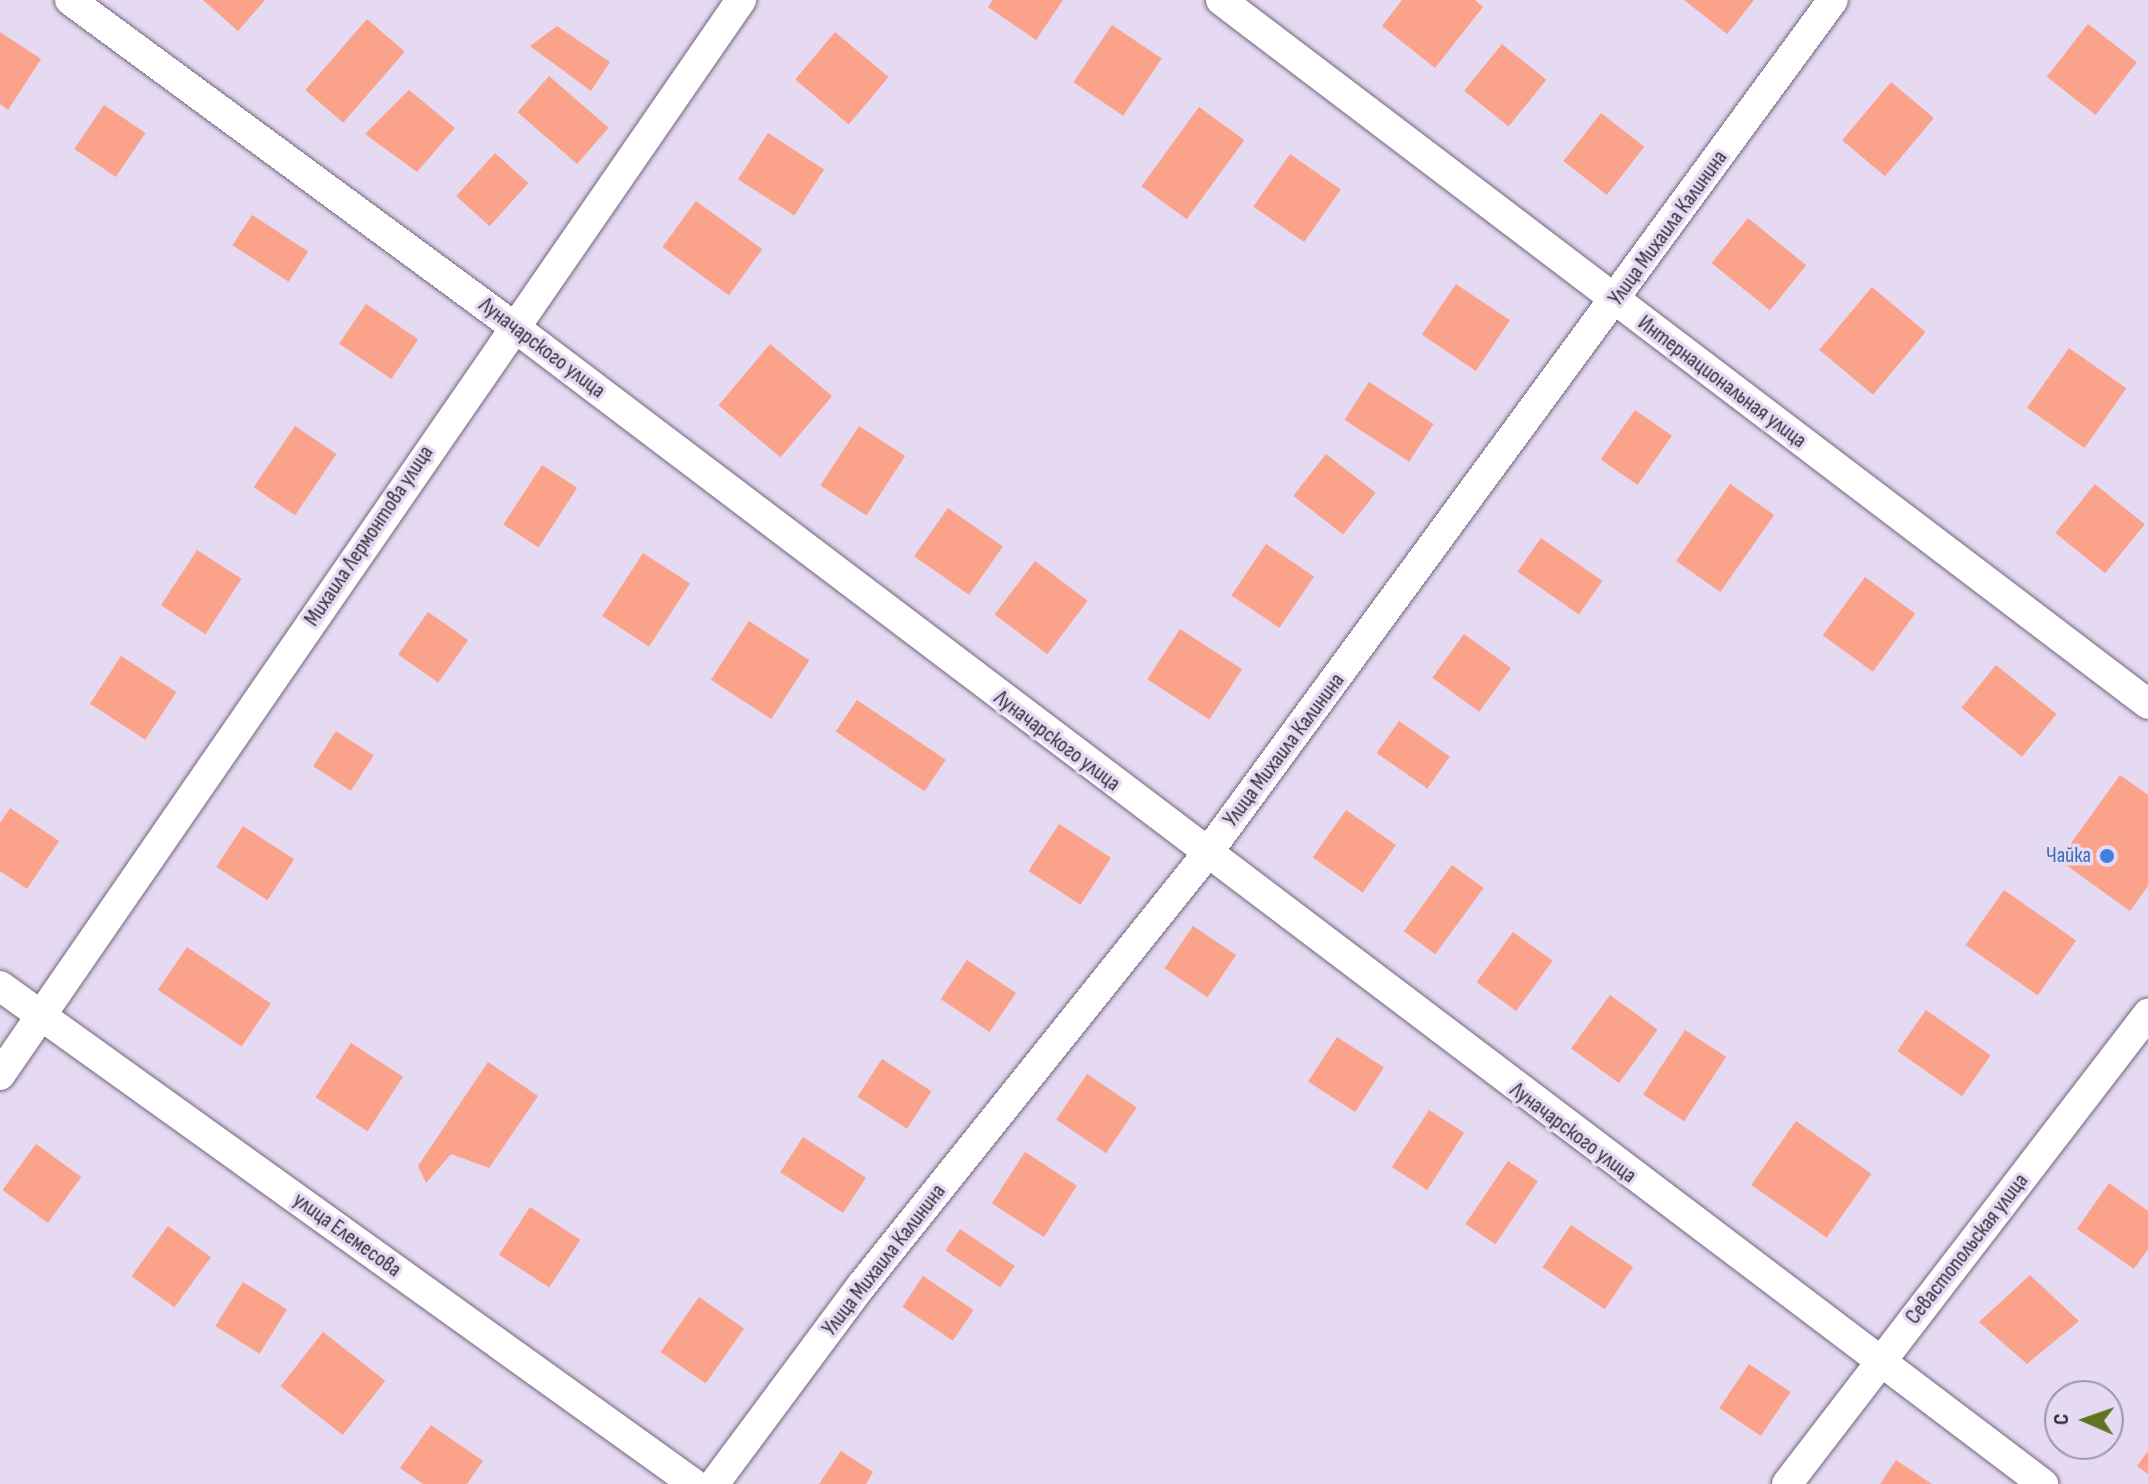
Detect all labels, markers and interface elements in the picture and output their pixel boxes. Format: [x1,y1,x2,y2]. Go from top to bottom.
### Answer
street label: Улица Михаила Калинина [1603,145,1733,311]
street label: Луначарского улица [474,292,610,404]
street label: Интернациональная улица [1632,310,1812,454]
street label: Михаила Лермонтова улица [299,441,439,631]
street label: Улица Михаила Калинина [1218,668,1350,832]
street label: Луначарского улица [989,685,1125,797]
place label: Чайка [2046,843,2091,869]
marker: Чайка [2098,847,2116,865]
street label: Луначарского улица [1505,1077,1641,1189]
street label: Севастопольская улица [1900,1168,2034,1330]
street label: Улица Михаила Калинина [817,1179,951,1341]
street label: улица Елемесова [288,1187,406,1283]
north arrow [2044,1380,2124,1460]
text: С [2048,1413,2075,1425]

